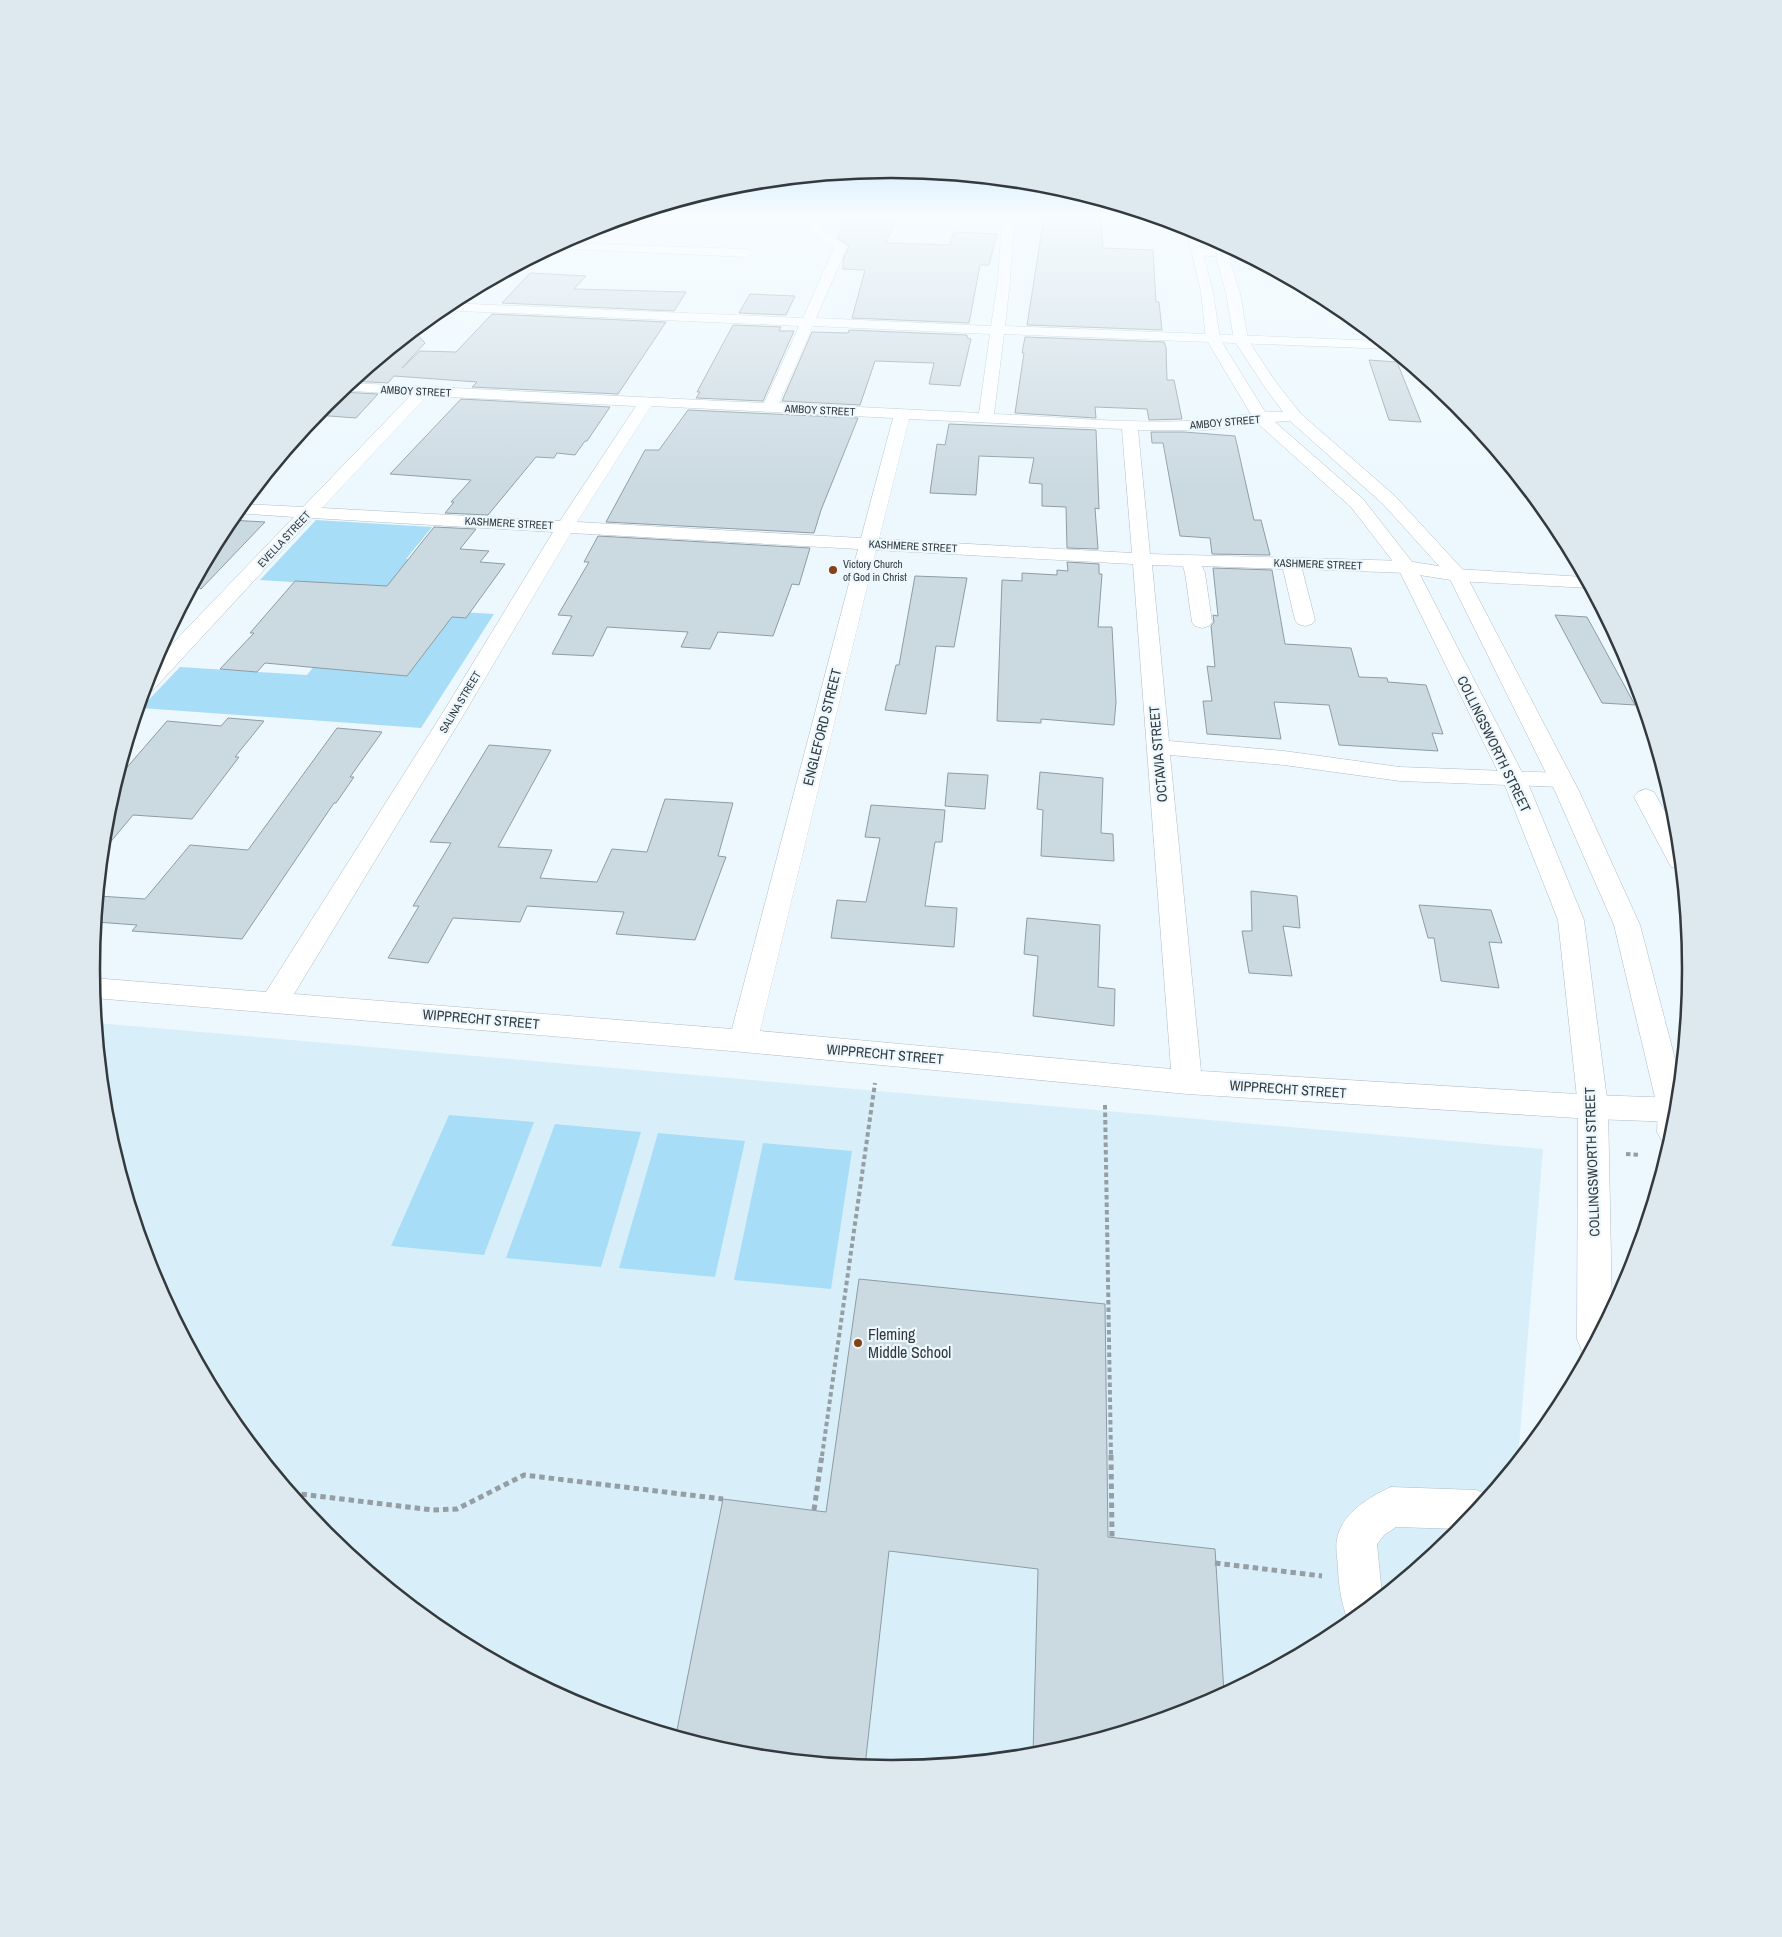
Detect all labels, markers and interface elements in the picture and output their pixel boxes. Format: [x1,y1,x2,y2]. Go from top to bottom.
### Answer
street label: AMBOY STREET [379,382,452,400]
street label: AMBOY STREET [783,401,856,419]
street label: AMBOY STREET [1188,412,1261,432]
street label: EVELLA STREET [254,508,314,570]
street label: KASHMERE STREET [464,514,554,532]
street label: KASHMERE STREET [868,537,958,555]
street label: KASHMERE STREET [1273,555,1363,573]
place label: Victory Church of God in Christ [843,557,907,584]
marker: Victory Church of God in Christ [827,564,839,576]
street label: ENGLEFORD STREET [799,667,845,787]
street label: SALINA STREET [436,668,484,735]
street label: COLLINGSWORTH STREET [1453,673,1535,815]
street label: OCTAVIA STREET [1145,705,1171,803]
street label: WIPPRECHT STREET [422,1005,540,1033]
street label: WIPPRECHT STREET [826,1040,944,1068]
street label: WIPPRECHT STREET [1229,1076,1347,1102]
street label: COLLINGSWORTH STREET [1580,1087,1604,1237]
place label: Fleming Middle School [868,1323,951,1363]
marker: Fleming Middle School [852,1337,864,1349]

